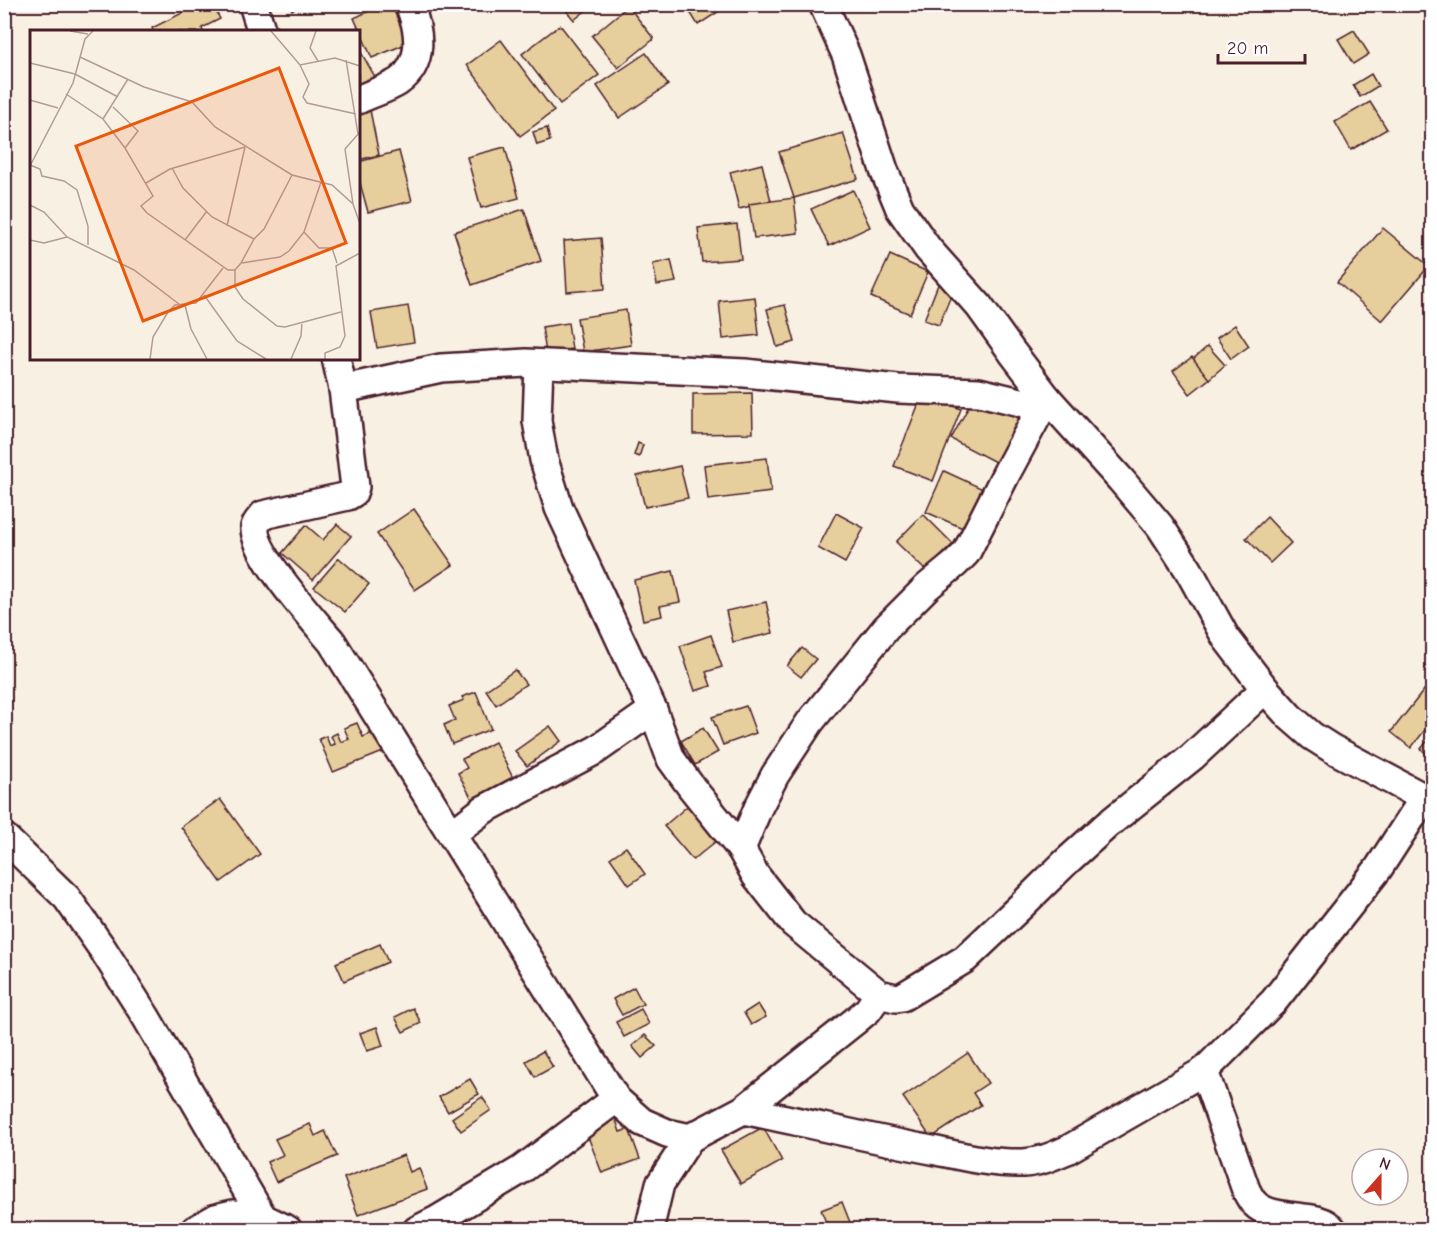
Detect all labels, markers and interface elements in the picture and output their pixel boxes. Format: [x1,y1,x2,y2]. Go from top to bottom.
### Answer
scale bar [1218,27,1305,65]
inset map [30,30,360,360]
text: 20 m [1227,38,1268,59]
north arrow [1350,1147,1410,1207]
text: N [1377,1154,1393,1174]

